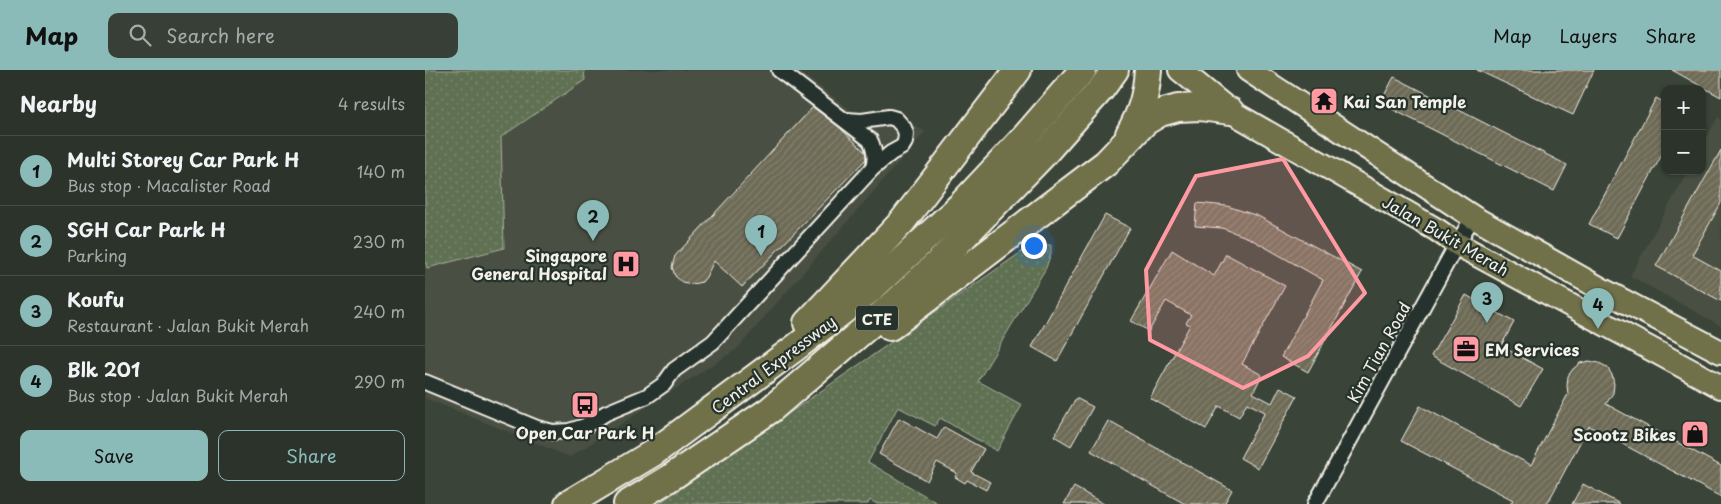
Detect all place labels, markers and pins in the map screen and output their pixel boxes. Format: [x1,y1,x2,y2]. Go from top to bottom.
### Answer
temple icon: Kai San Temple [1309,86,1339,116]
place label: Kai San Temple [1343,89,1466,113]
pin: 2 [577,200,609,241]
pin: 1 [745,215,777,256]
place label: Singapore General Hospital [471,243,607,285]
hospital icon: Singapore General Hospital [611,249,641,279]
pin: 3 [1471,282,1503,323]
pin: 4 [1582,288,1614,329]
office icon: EM Services [1451,334,1481,364]
place label: EM Services [1485,337,1579,361]
bus stop icon: Open Car Park H [570,390,600,420]
shop icon: Scootz Bikes [1680,419,1710,449]
place label: Open Car Park H [516,420,654,444]
place label: Scootz Bikes [1573,422,1676,446]

